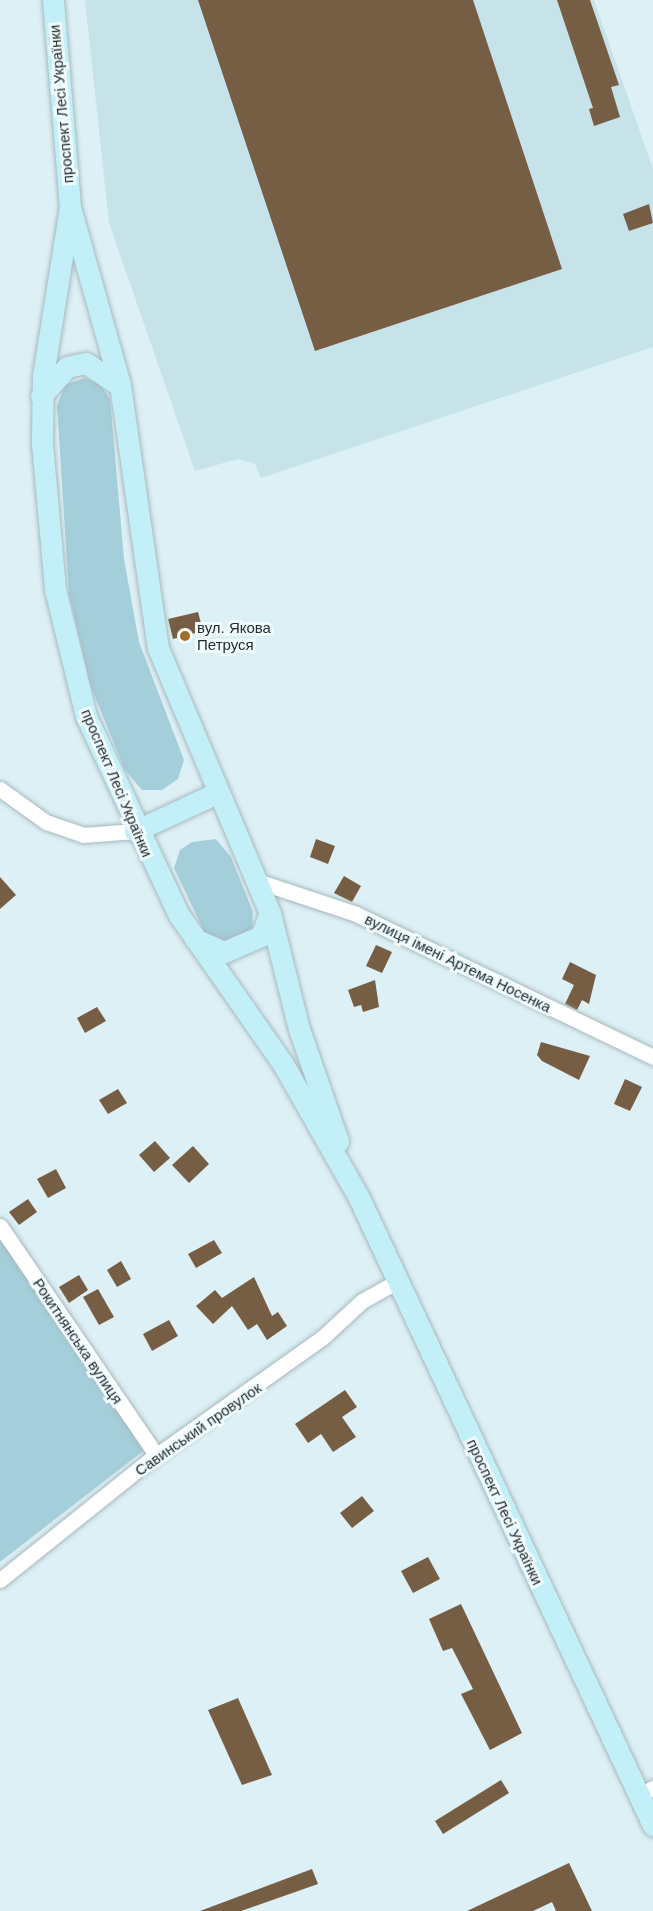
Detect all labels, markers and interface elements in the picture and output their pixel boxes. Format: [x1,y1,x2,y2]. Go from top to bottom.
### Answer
street label: проспект Лесі Українки [45,24,77,184]
place label: вул. Якова Петруся [197,618,271,653]
marker: вул. Якова Петруся [178,629,192,643]
street label: проспект Лесі Українки [78,706,156,860]
street label: вулиця імені Артема Носенка [362,910,554,1016]
street label: Рокитнянська вулиця [29,1275,127,1407]
street label: Савинський провулок [131,1379,265,1479]
street label: проспект Лесі Українки [463,1436,547,1588]

